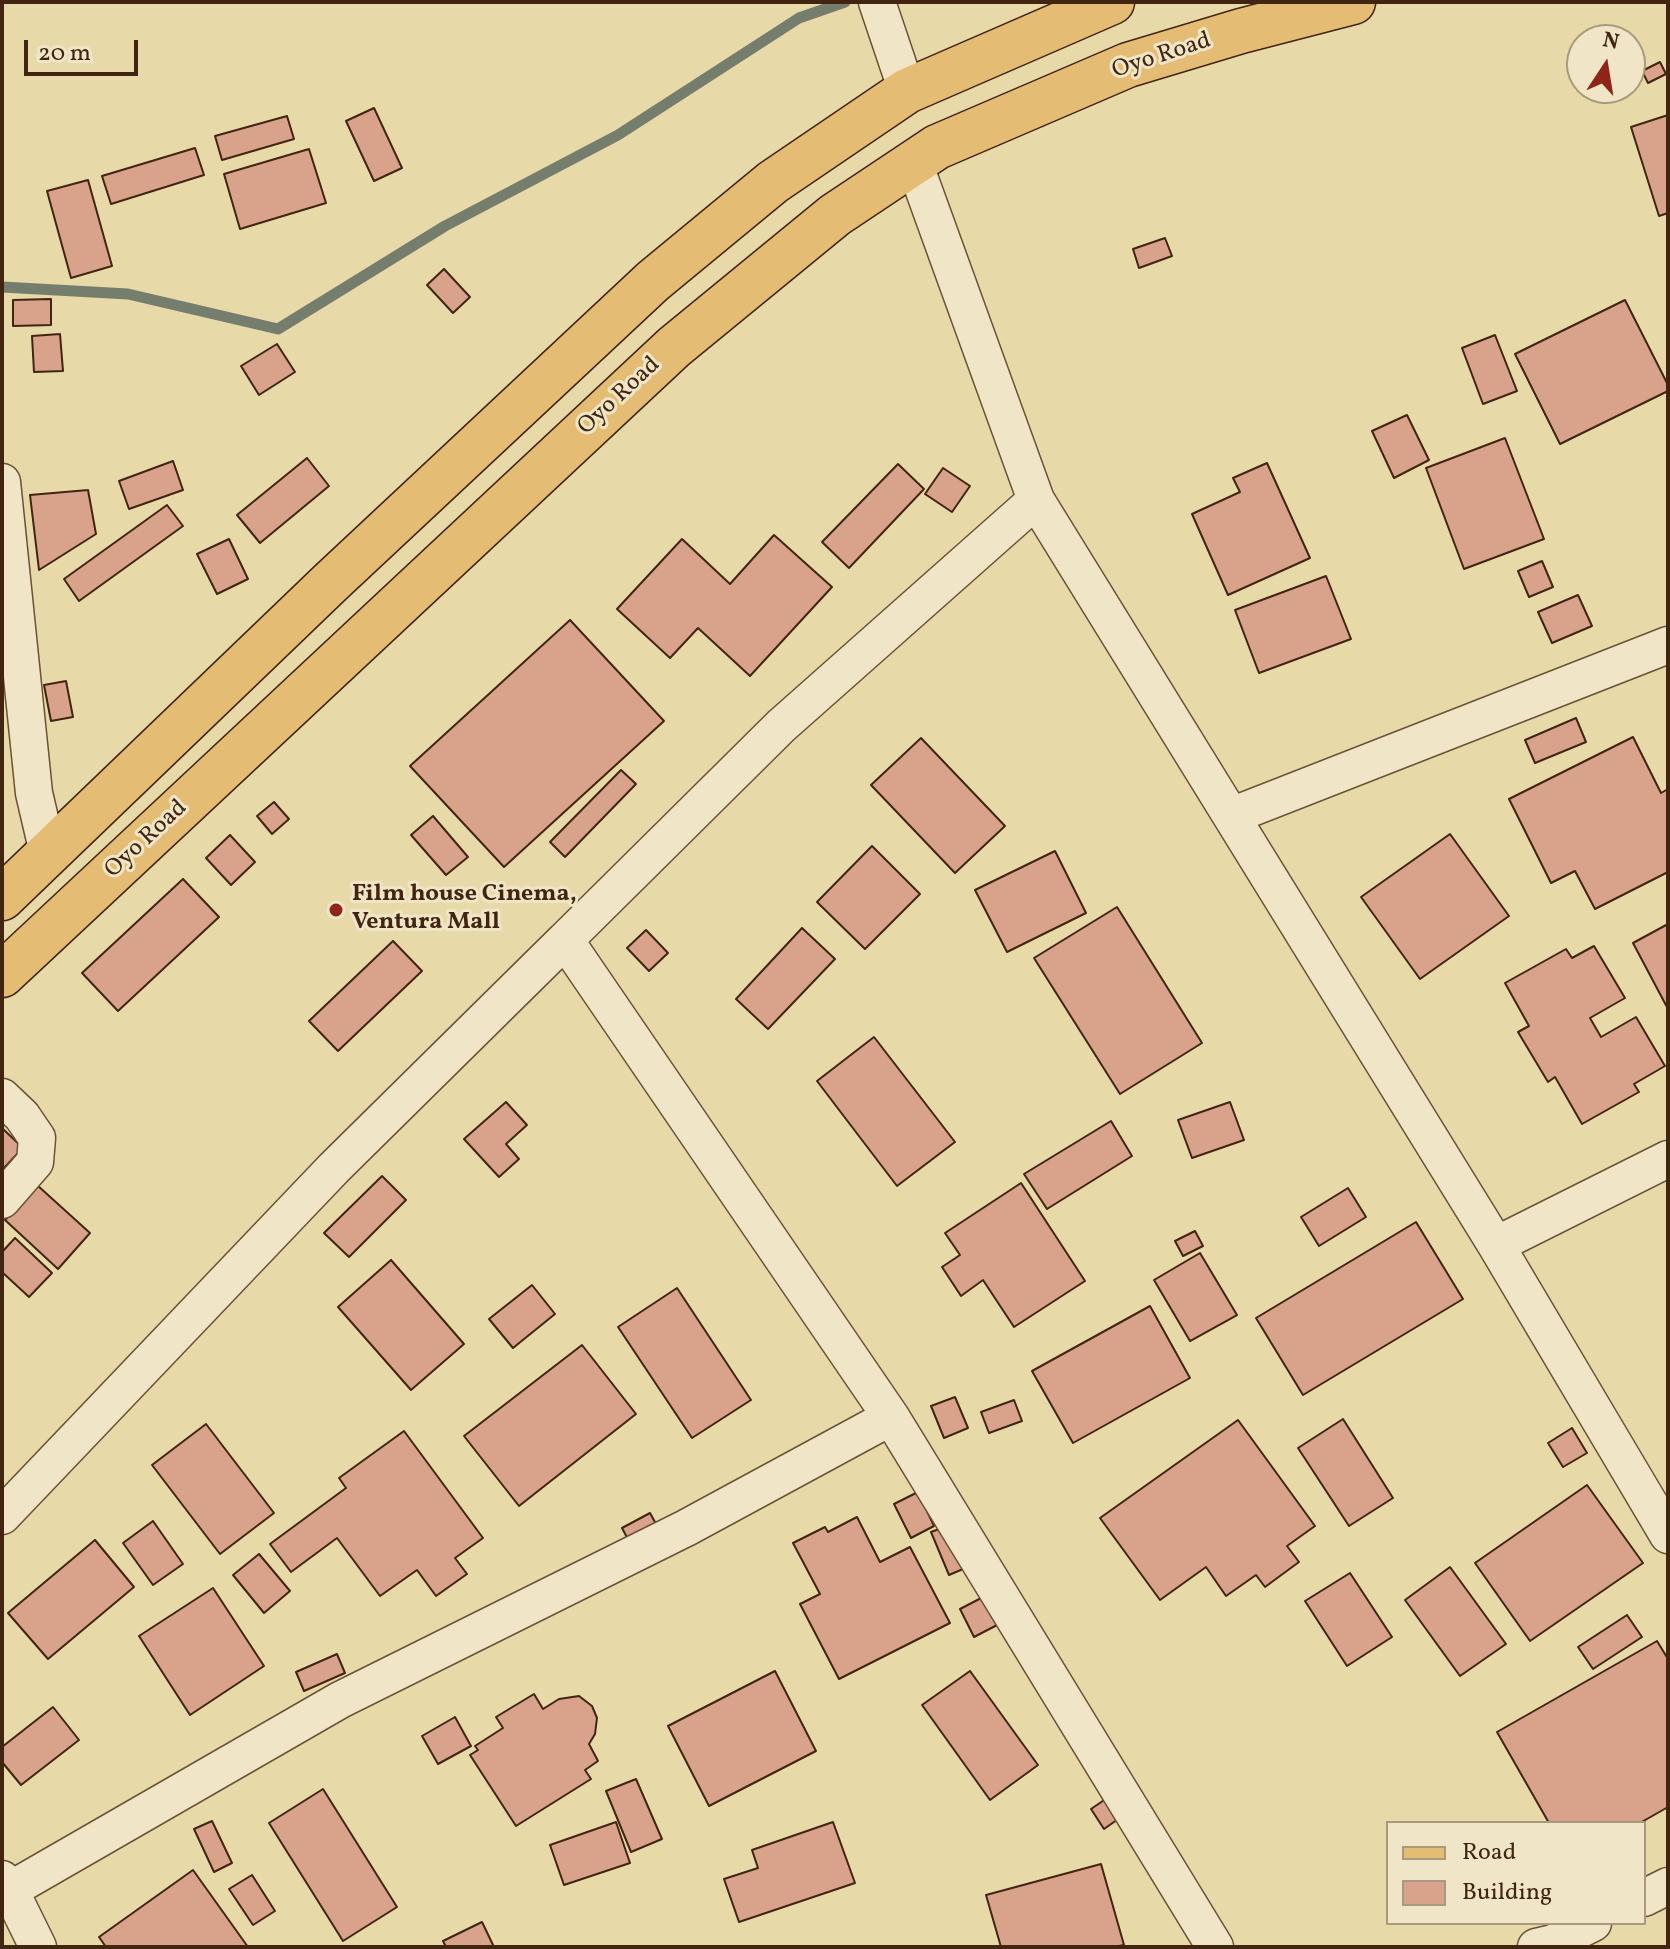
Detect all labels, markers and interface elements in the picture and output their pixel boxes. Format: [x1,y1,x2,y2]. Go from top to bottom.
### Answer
scale bar [28,24,142,74]
north arrow [1566,24,1646,104]
text: N [1600,25,1622,59]
street label: Oyo Road [1109,28,1215,86]
text: 20 m [38,37,91,71]
street label: Oyo Road [573,352,667,442]
street label: Oyo Road [100,795,194,885]
place label: Film house Cinema, Ventura Mall [352,882,577,938]
marker: Film house Cinema, Ventura Mall [327,901,345,919]
legend [1386,1821,1646,1925]
text: Road [1462,1836,1516,1870]
text: Building [1462,1876,1552,1910]

